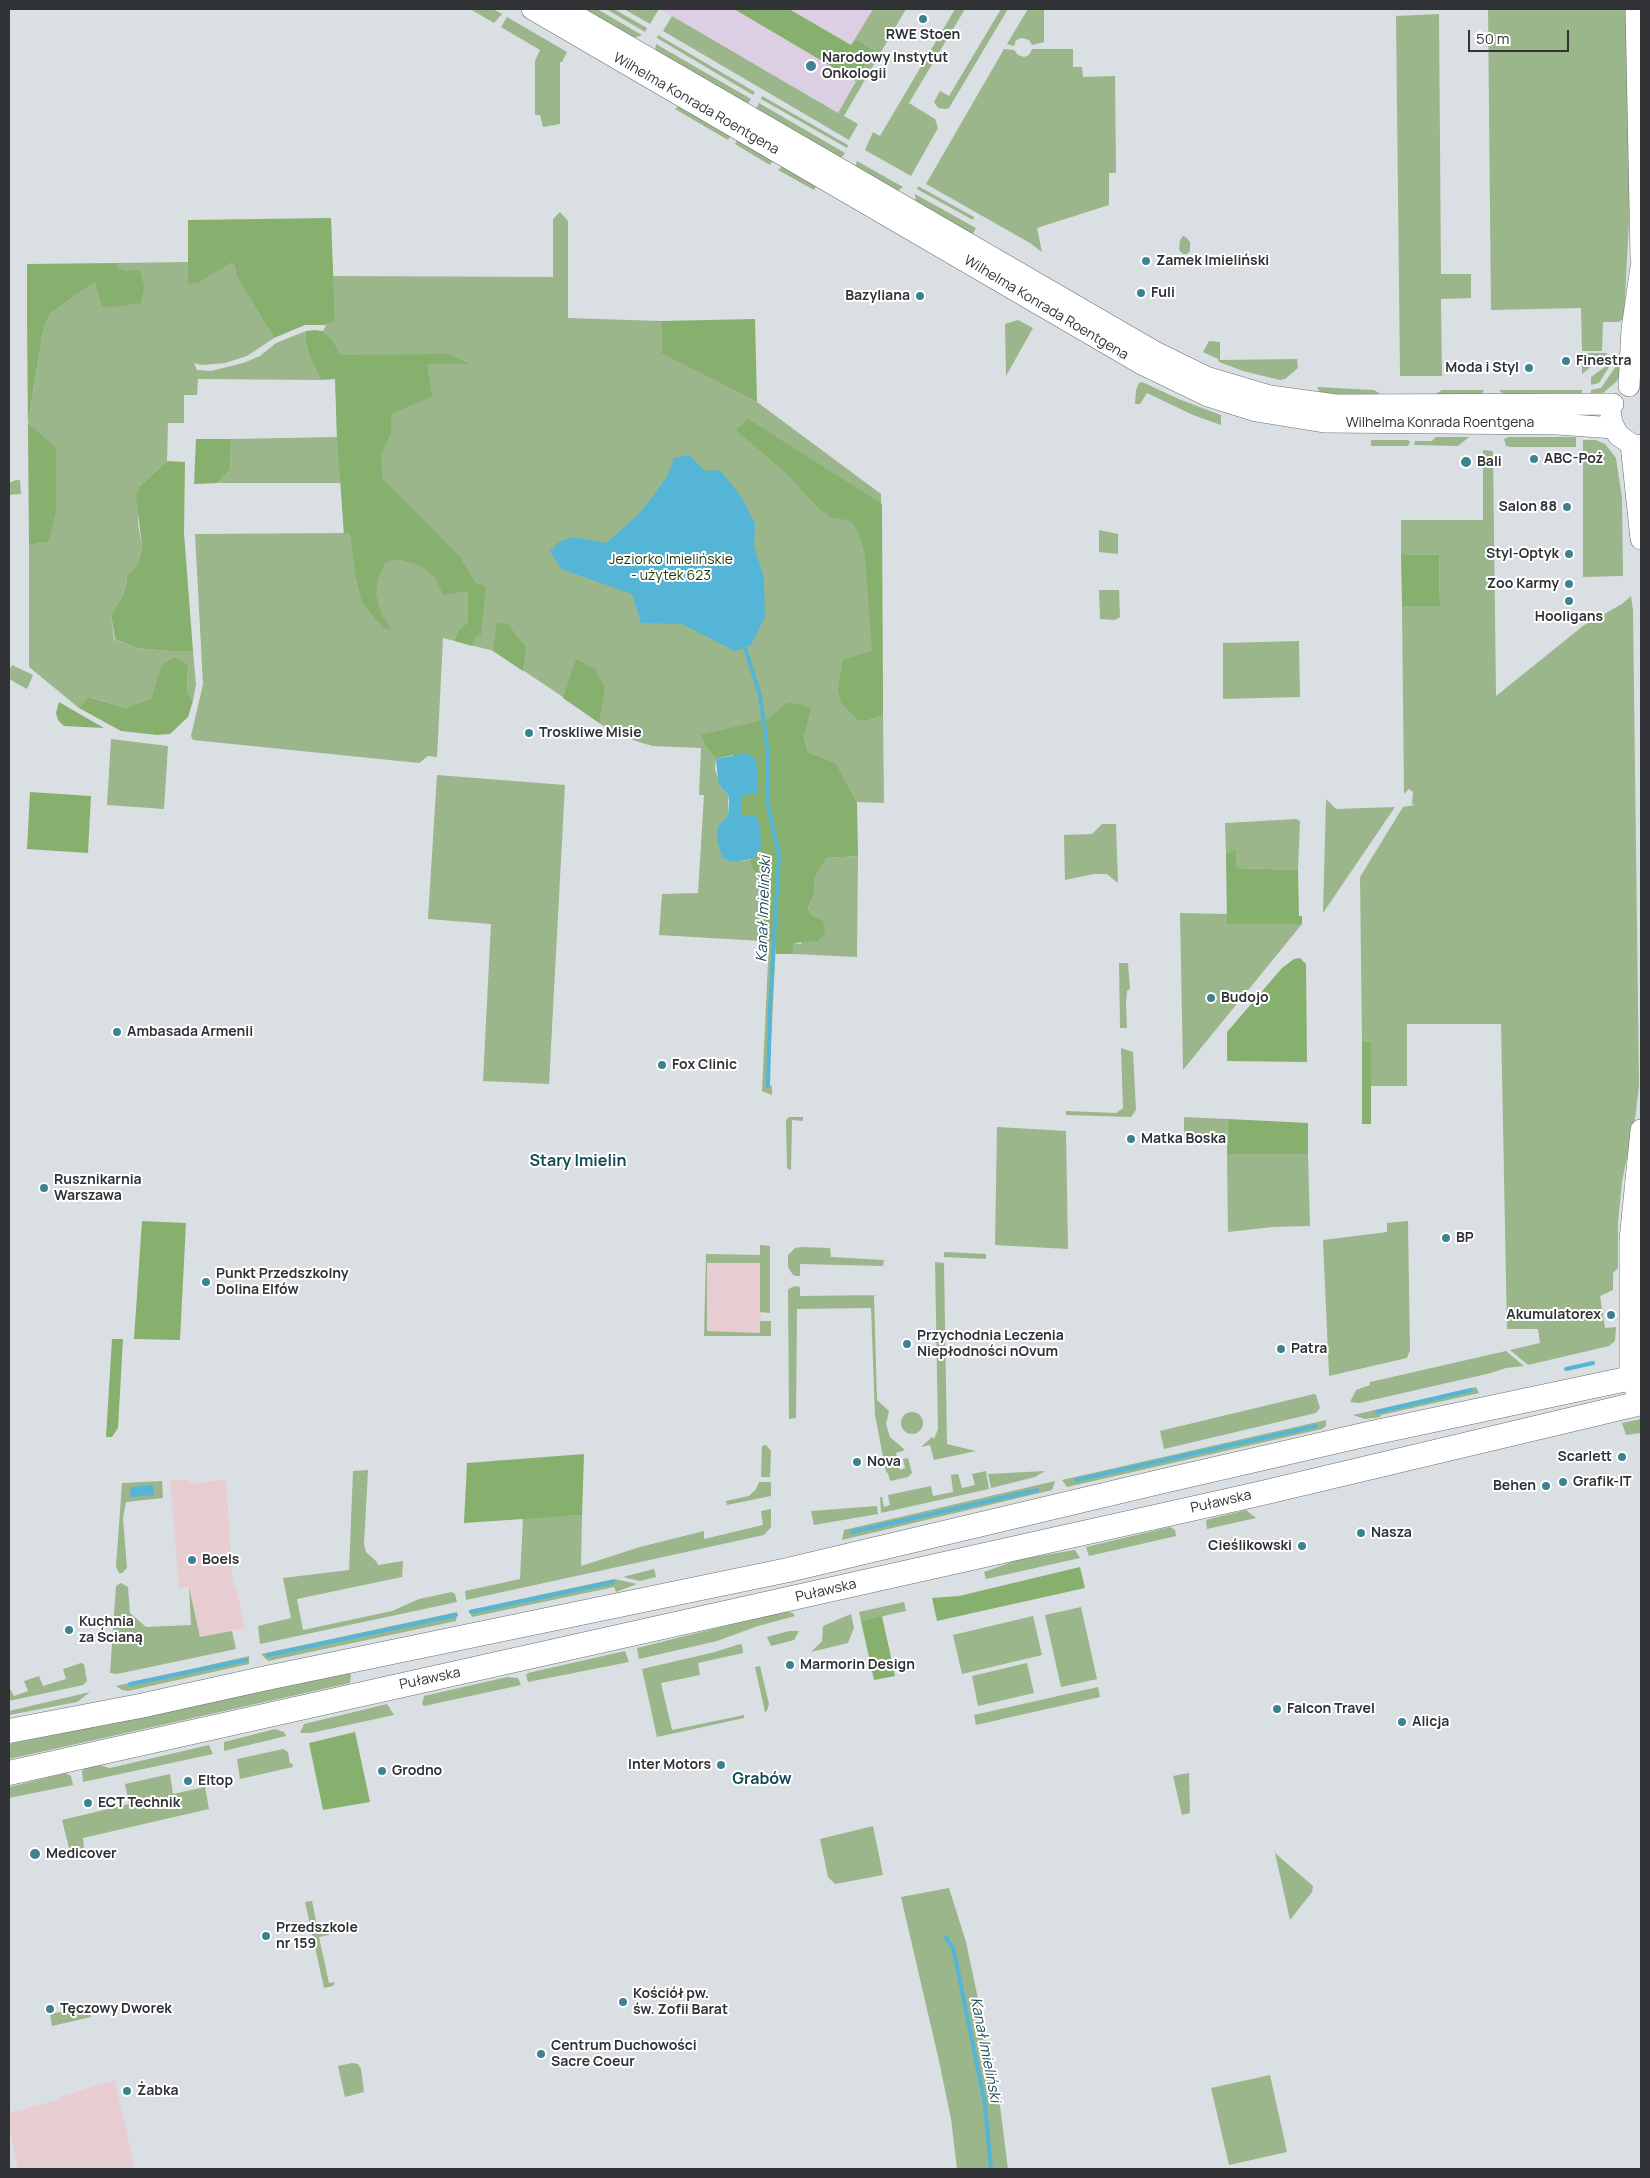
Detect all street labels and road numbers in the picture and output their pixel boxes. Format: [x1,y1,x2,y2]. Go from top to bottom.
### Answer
street label: Wilhelma Konrada Roentgena [610,50,782,158]
street label: Wilhelma Konrada Roentgena [961,252,1131,364]
street label: Wilhelma Konrada Roentgena [1346,415,1534,431]
street label: Puławska [1189,1487,1253,1517]
street label: Puławska [794,1576,858,1606]
street label: Puławska [398,1664,462,1694]

